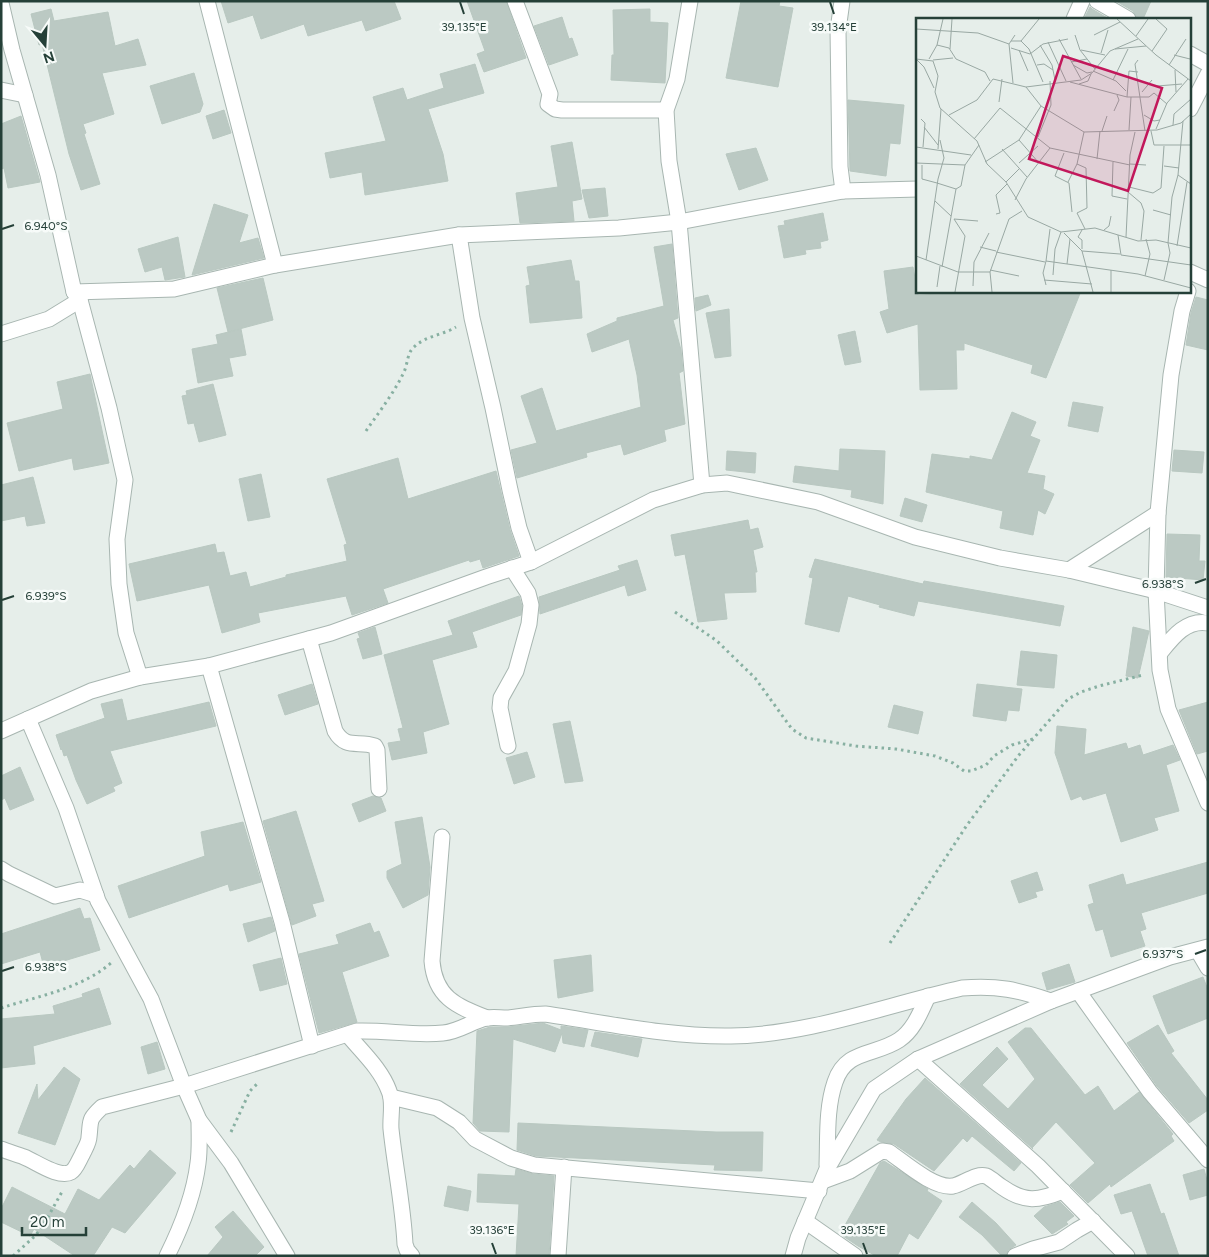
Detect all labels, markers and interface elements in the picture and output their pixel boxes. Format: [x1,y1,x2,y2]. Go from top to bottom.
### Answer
inset map [916,18,1192,292]
north arrow [20,20,70,70]
text: 39.135°E [441,20,487,34]
text: 39.134°E [811,20,857,34]
text: N [41,47,57,67]
text: 6.940°S [24,219,68,233]
text: 6.938°S [1142,577,1184,591]
text: 6.939°S [25,589,67,603]
text: 6.937°S [1143,947,1183,961]
text: 6.938°S [25,960,67,974]
scale bar [22,1204,86,1236]
text: 20 m [30,1213,64,1231]
text: 39.136°E [469,1223,515,1237]
text: 39.135°E [840,1223,886,1237]

